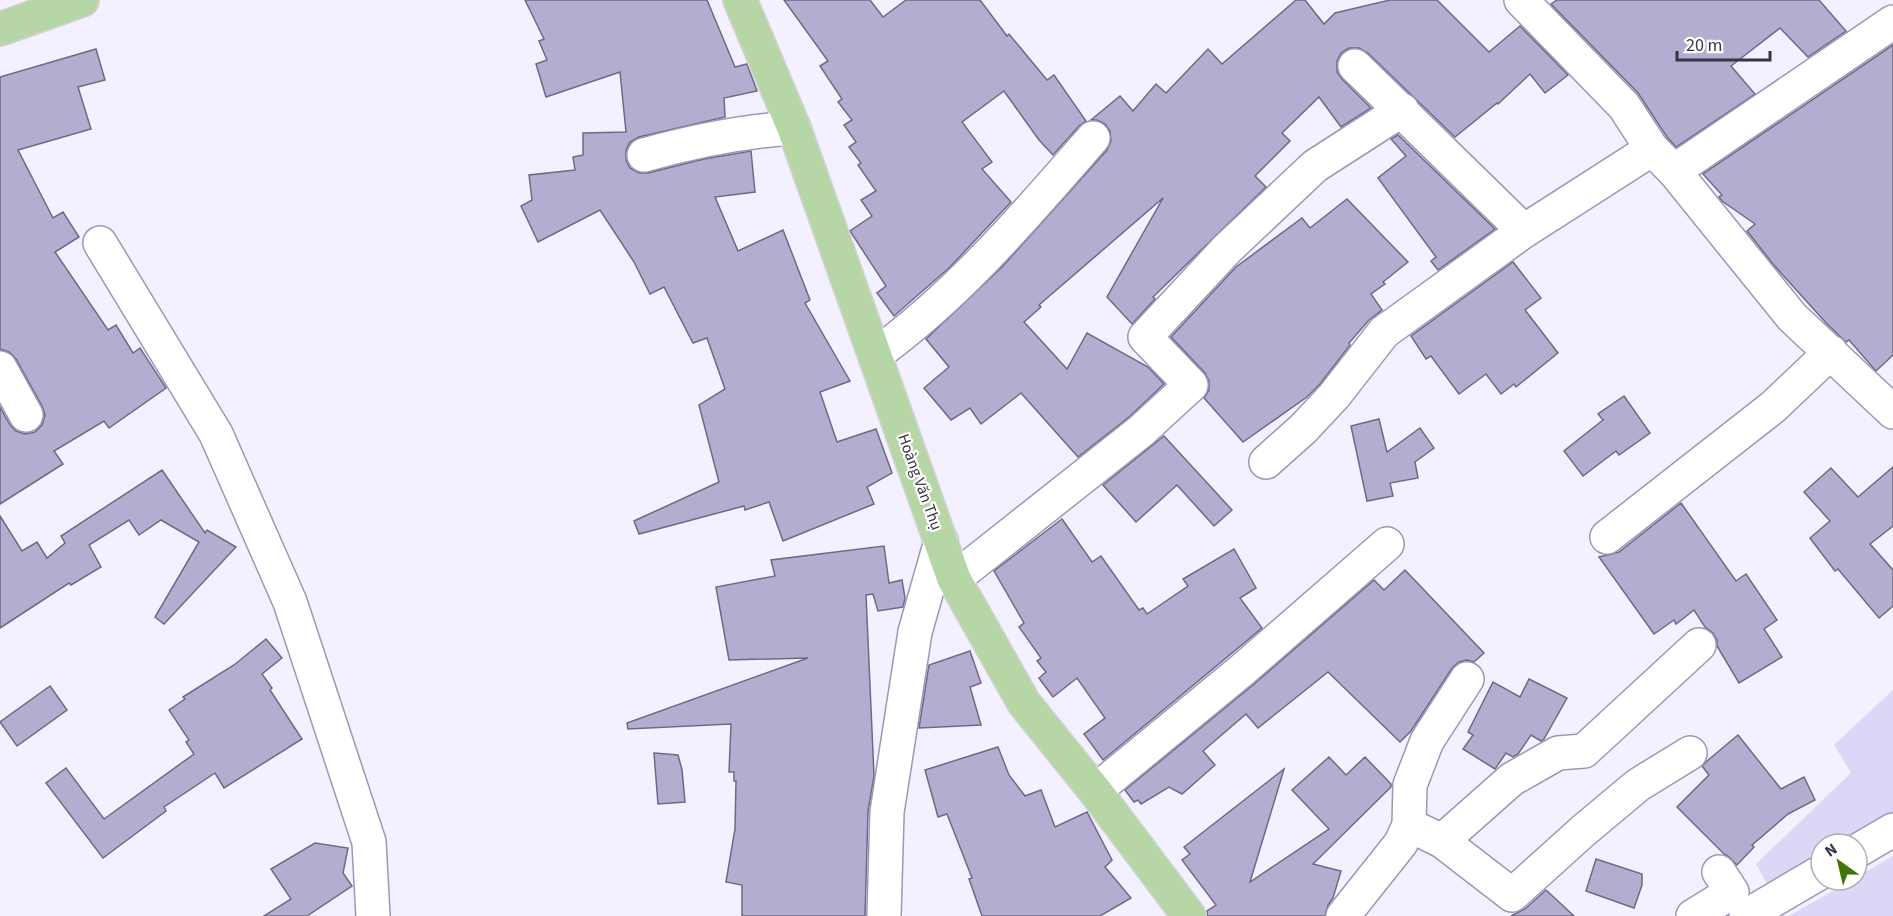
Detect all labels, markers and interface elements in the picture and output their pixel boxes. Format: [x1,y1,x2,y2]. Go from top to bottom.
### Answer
scale bar [1677,24,1770,62]
text: 20 m [1686,33,1722,58]
street label: Hoàng Văn Thụ [892,431,948,533]
north arrow [1809,832,1869,892]
text: N [1821,838,1842,862]

